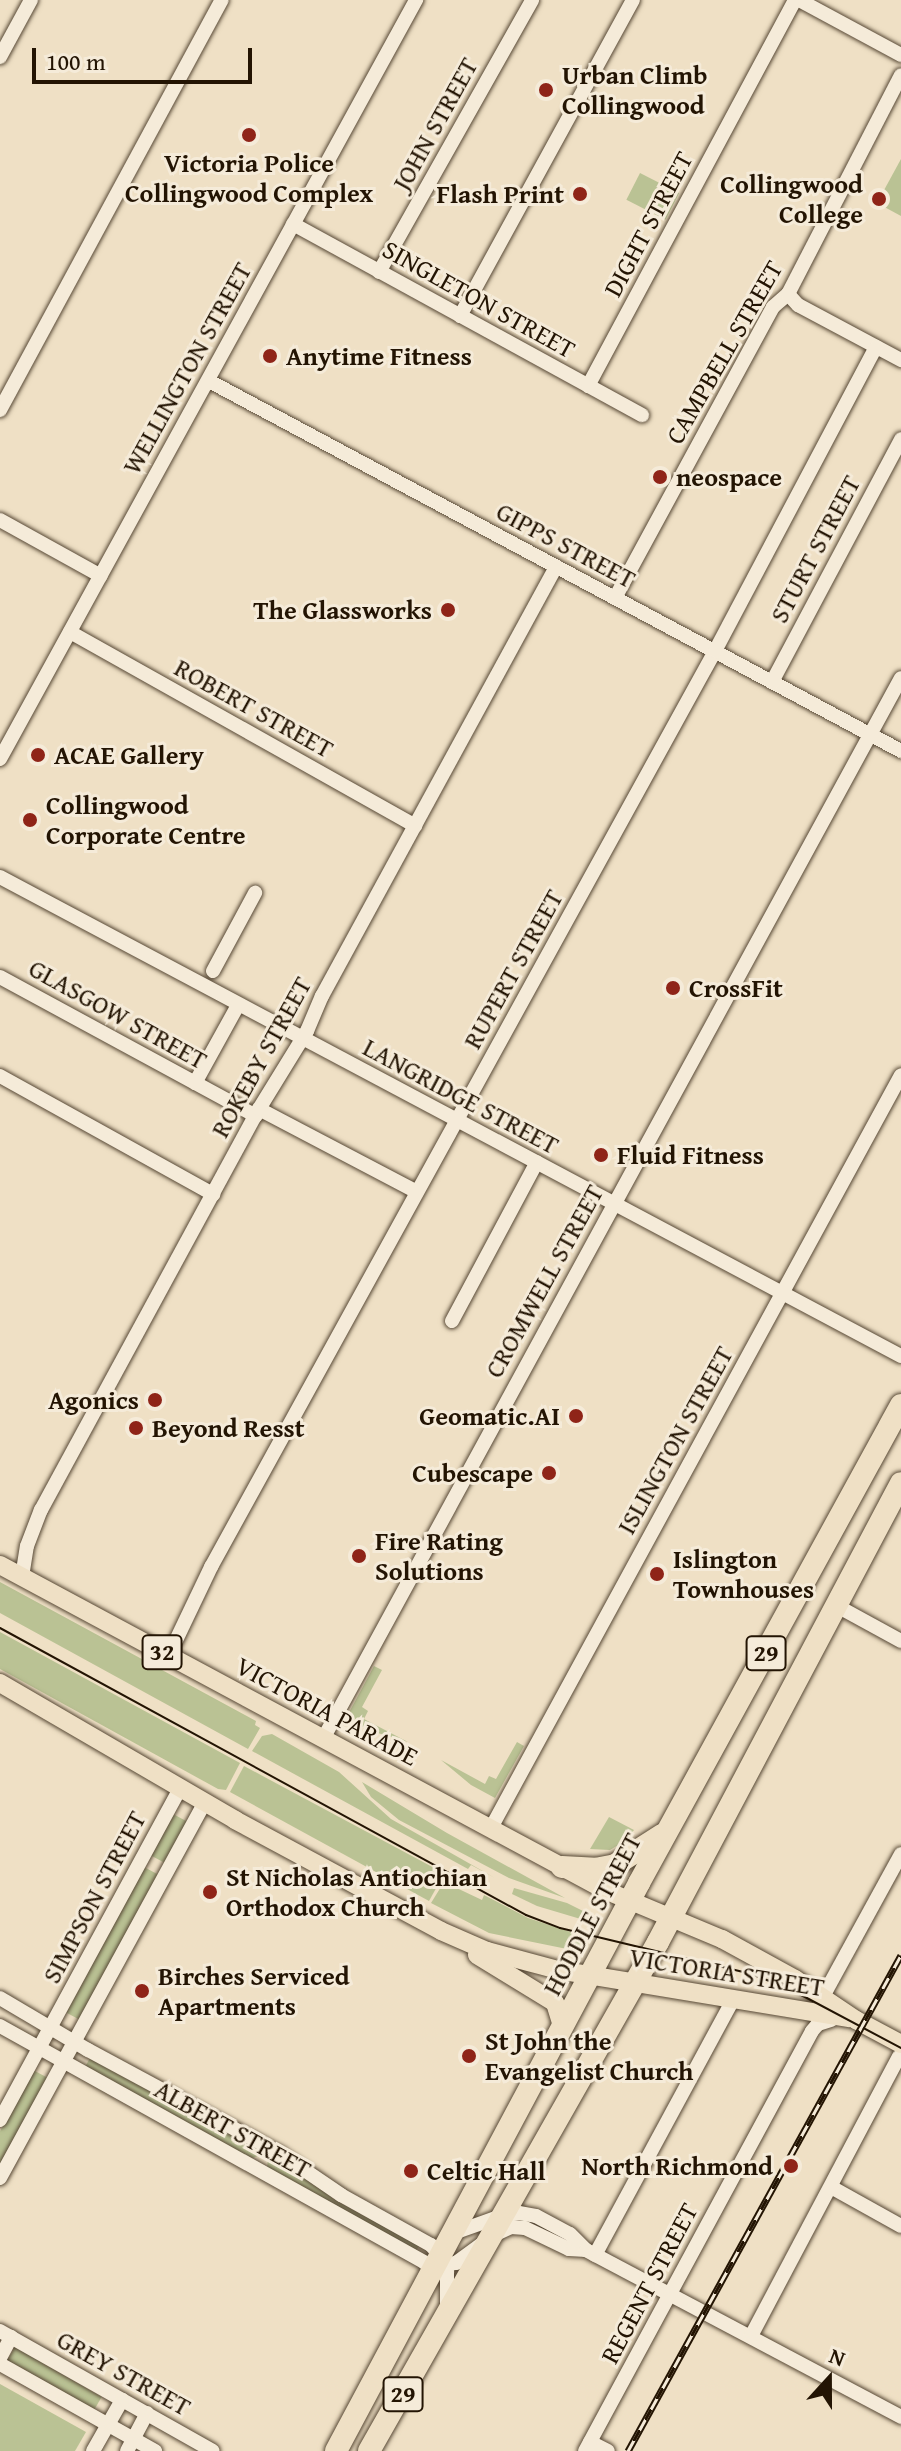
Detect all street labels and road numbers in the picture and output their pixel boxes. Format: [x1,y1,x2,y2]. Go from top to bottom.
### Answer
street label: JOHN STREET [386,52,484,196]
street label: DIGHT STREET [597,146,699,302]
street label: SINGLETON STREET [377,233,581,365]
street label: CAMPBELL STREET [659,255,789,449]
street label: WELLINGTON STREET [116,257,258,479]
street label: STURT STREET [763,470,867,628]
street label: GIPPS STREET [491,495,641,595]
street label: ROBERT STREET [169,652,339,764]
street label: RUPERT STREET [456,884,570,1054]
street label: GLASGOW STREET [24,952,212,1076]
street label: ROKEBY STREET [204,971,318,1143]
street label: LANGRIDGE STREET [358,1031,564,1161]
street label: CROMWELL STREET [478,1179,610,1383]
street label: ISLINGTON STREET [610,1341,740,1539]
road number: 32 [140,1632,184,1672]
road number: 29 [744,1633,788,1673]
street label: VICTORIA PARADE [231,1650,423,1772]
street label: SIMPSON STREET [36,1806,152,1988]
street label: HODDLE STREET [536,1828,648,2000]
street label: VICTORIA STREET [627,1941,827,2003]
street label: ALBERT STREET [149,2073,317,2185]
street label: REGENT STREET [594,2198,704,2368]
street label: GREY STREET [52,2324,196,2422]
road number: 29 [381,2374,425,2414]

